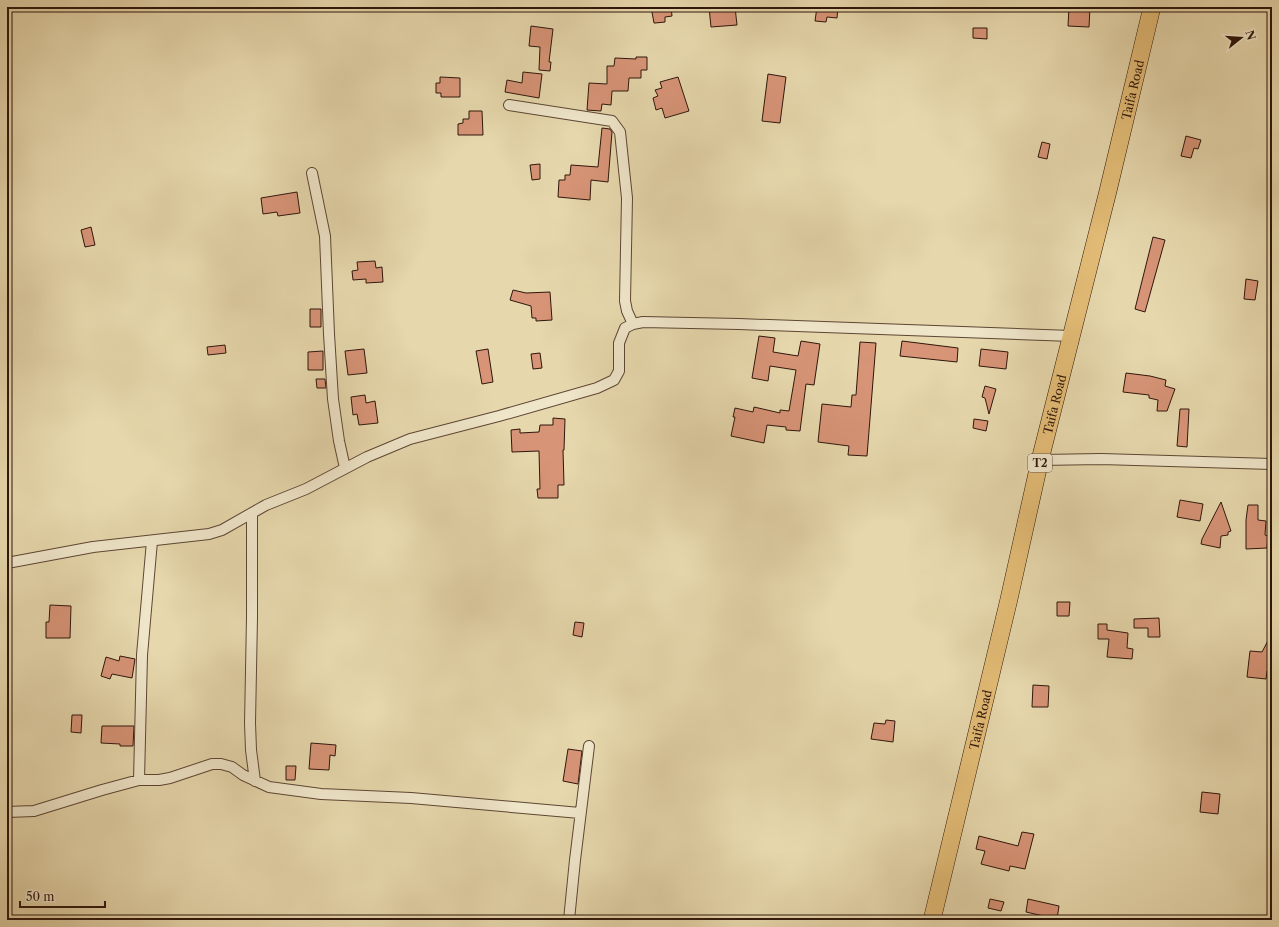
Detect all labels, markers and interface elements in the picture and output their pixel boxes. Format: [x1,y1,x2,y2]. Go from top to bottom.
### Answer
north arrow [1221,18,1261,58]
text: N [1242,28,1259,42]
street label: Taifa Road [1118,58,1147,121]
street label: Taifa Road [1039,372,1069,436]
road number: T2 [1028,454,1052,472]
street label: Taifa Road [966,687,995,751]
scale bar [20,883,105,909]
text: 50 m [26,889,55,904]

